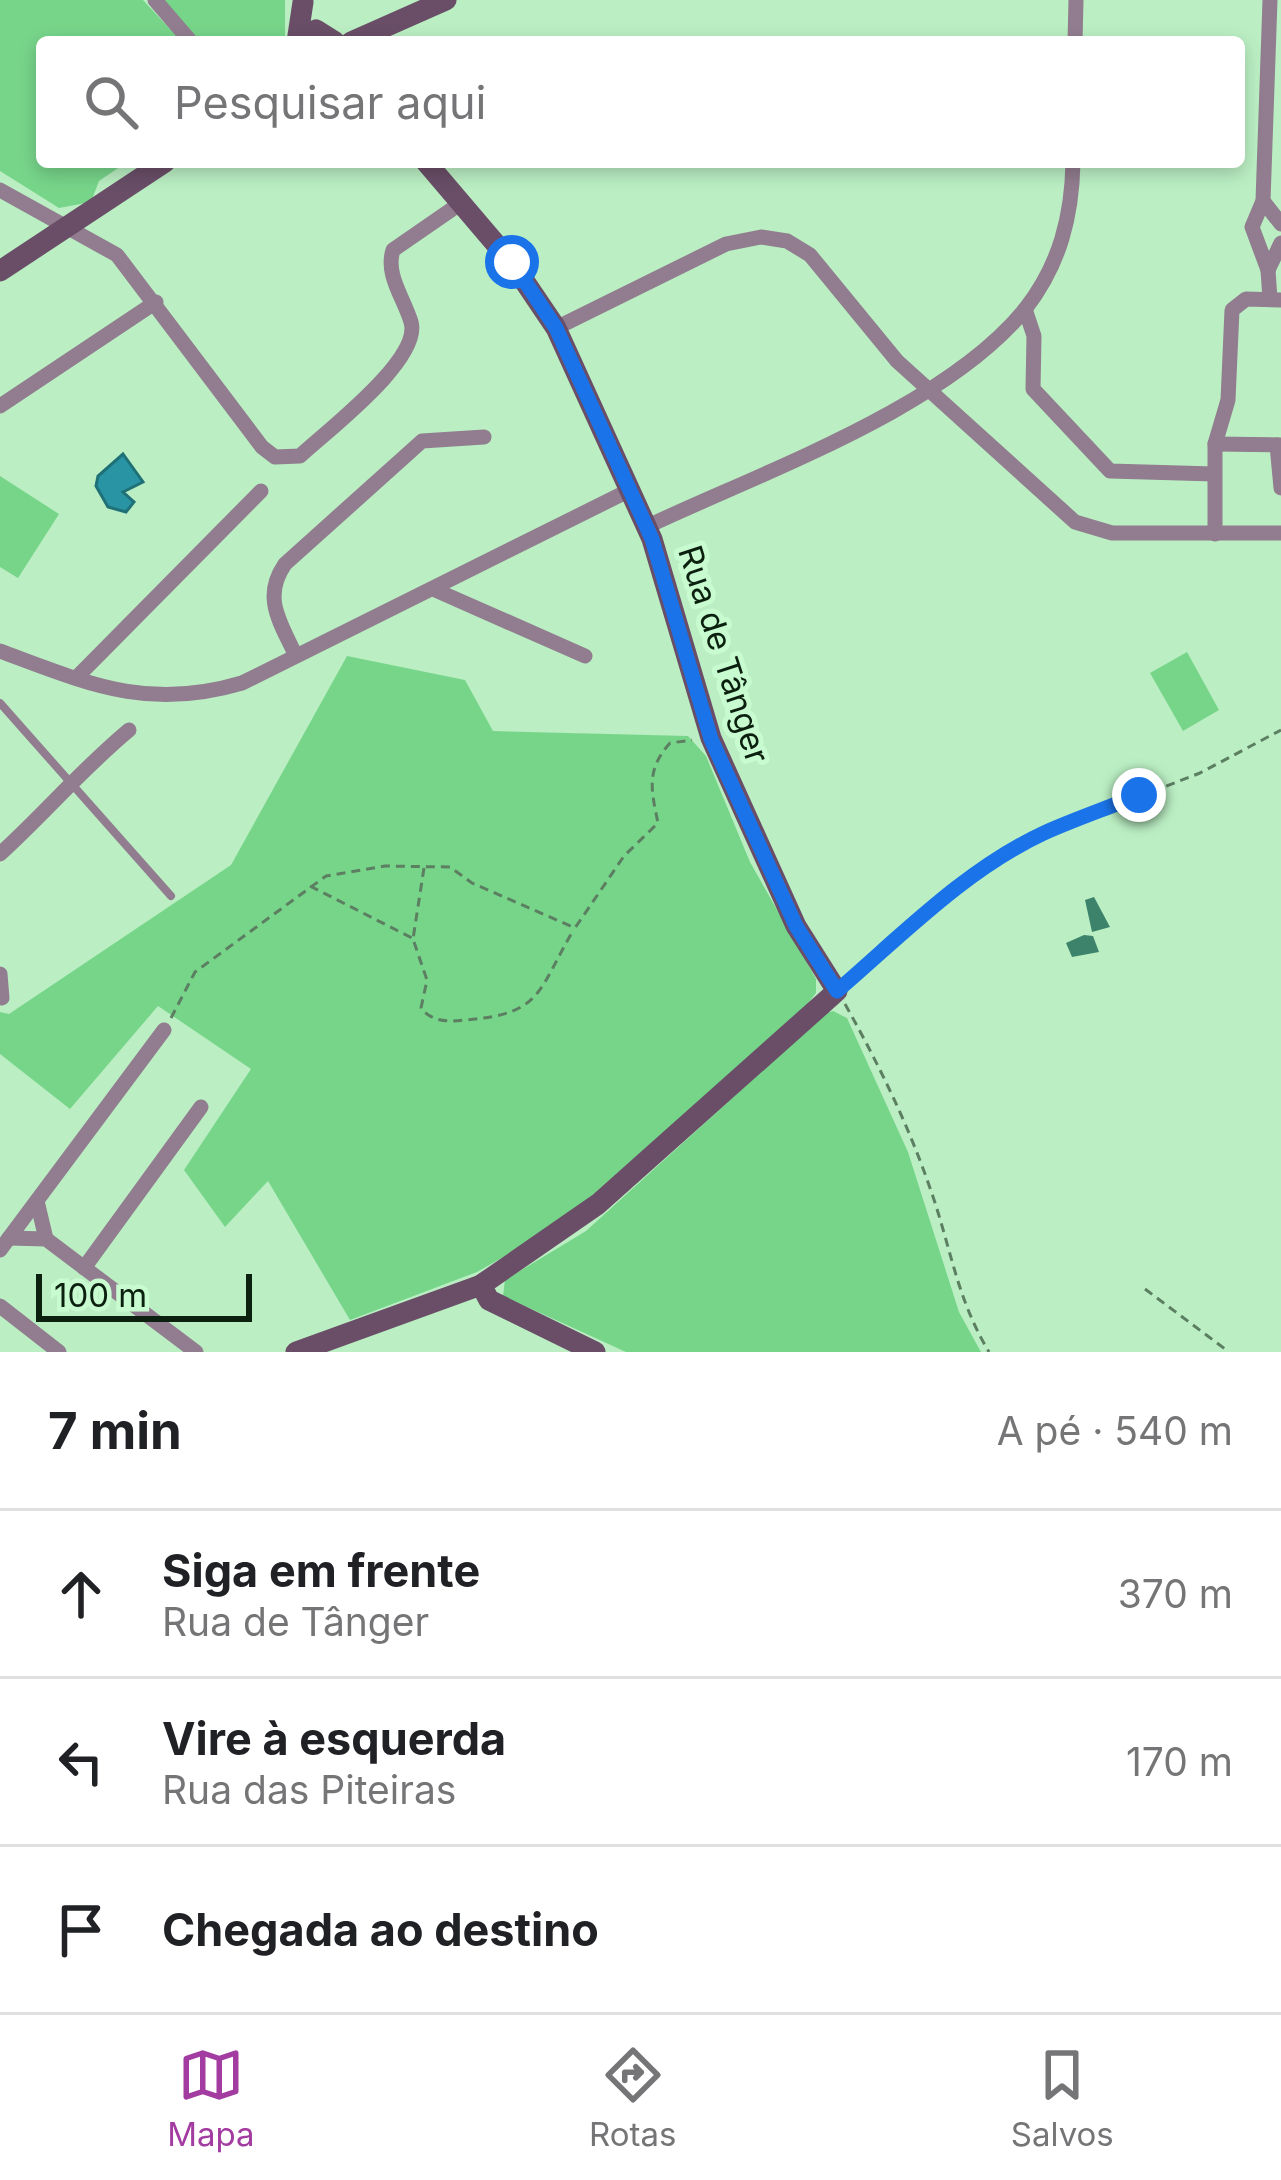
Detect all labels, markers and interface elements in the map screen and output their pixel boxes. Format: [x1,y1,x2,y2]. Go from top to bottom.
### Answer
search box [36,36,1245,168]
icon: search [78,69,144,135]
text: Pesquisar aqui [174,75,487,130]
route start [485,235,539,289]
street label: Rua de Tânger [670,540,778,768]
route end [1112,768,1166,822]
scale bar [36,1268,252,1321]
text: 100 m [54,1275,147,1315]
text: 7 min [48,1400,182,1461]
text: A pé · 540 m [997,1407,1233,1454]
text: Siga em frente [162,1543,480,1598]
icon: ahead [48,1561,114,1627]
text: 370 m [1118,1570,1233,1617]
text: Rua de Tânger [162,1598,429,1645]
text: Vire à esquerda [162,1711,506,1766]
icon: left [48,1729,114,1795]
text: 170 m [1126,1738,1233,1785]
text: Rua das Piteiras [162,1766,456,1813]
icon: arrive [48,1897,114,1963]
text: Chegada ao destino [162,1902,599,1957]
tab: Mapa [167,2042,255,2154]
tab: Rotas [589,2042,676,2154]
tab: Salvos [1011,2042,1114,2154]

